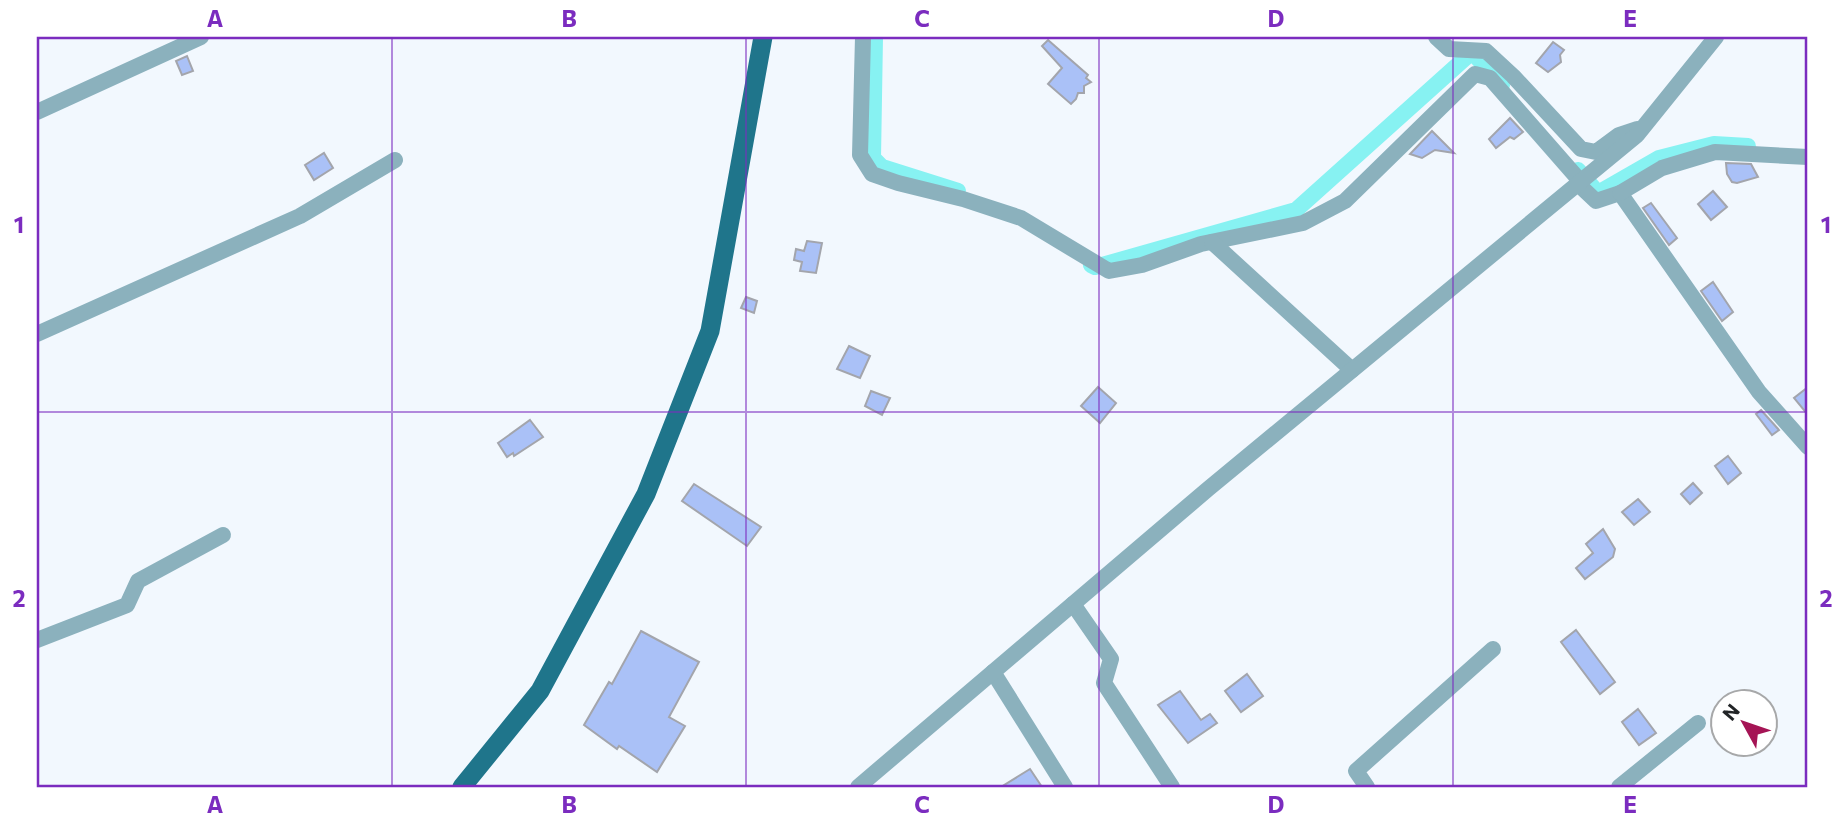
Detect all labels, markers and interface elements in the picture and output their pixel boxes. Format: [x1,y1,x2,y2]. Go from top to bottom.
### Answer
text: A [207,4,224,32]
text: B [561,4,577,32]
text: C [914,4,930,32]
text: D [1268,4,1285,32]
text: E [1623,4,1637,32]
text: 1 [14,210,24,238]
text: 1 [1821,210,1831,238]
text: 2 [12,584,26,612]
text: 2 [1819,584,1833,612]
north arrow [1708,688,1778,758]
text: N [1717,699,1744,725]
text: A [207,790,224,818]
text: B [561,790,577,818]
text: C [914,790,930,818]
text: D [1268,790,1285,818]
text: E [1623,790,1637,818]

